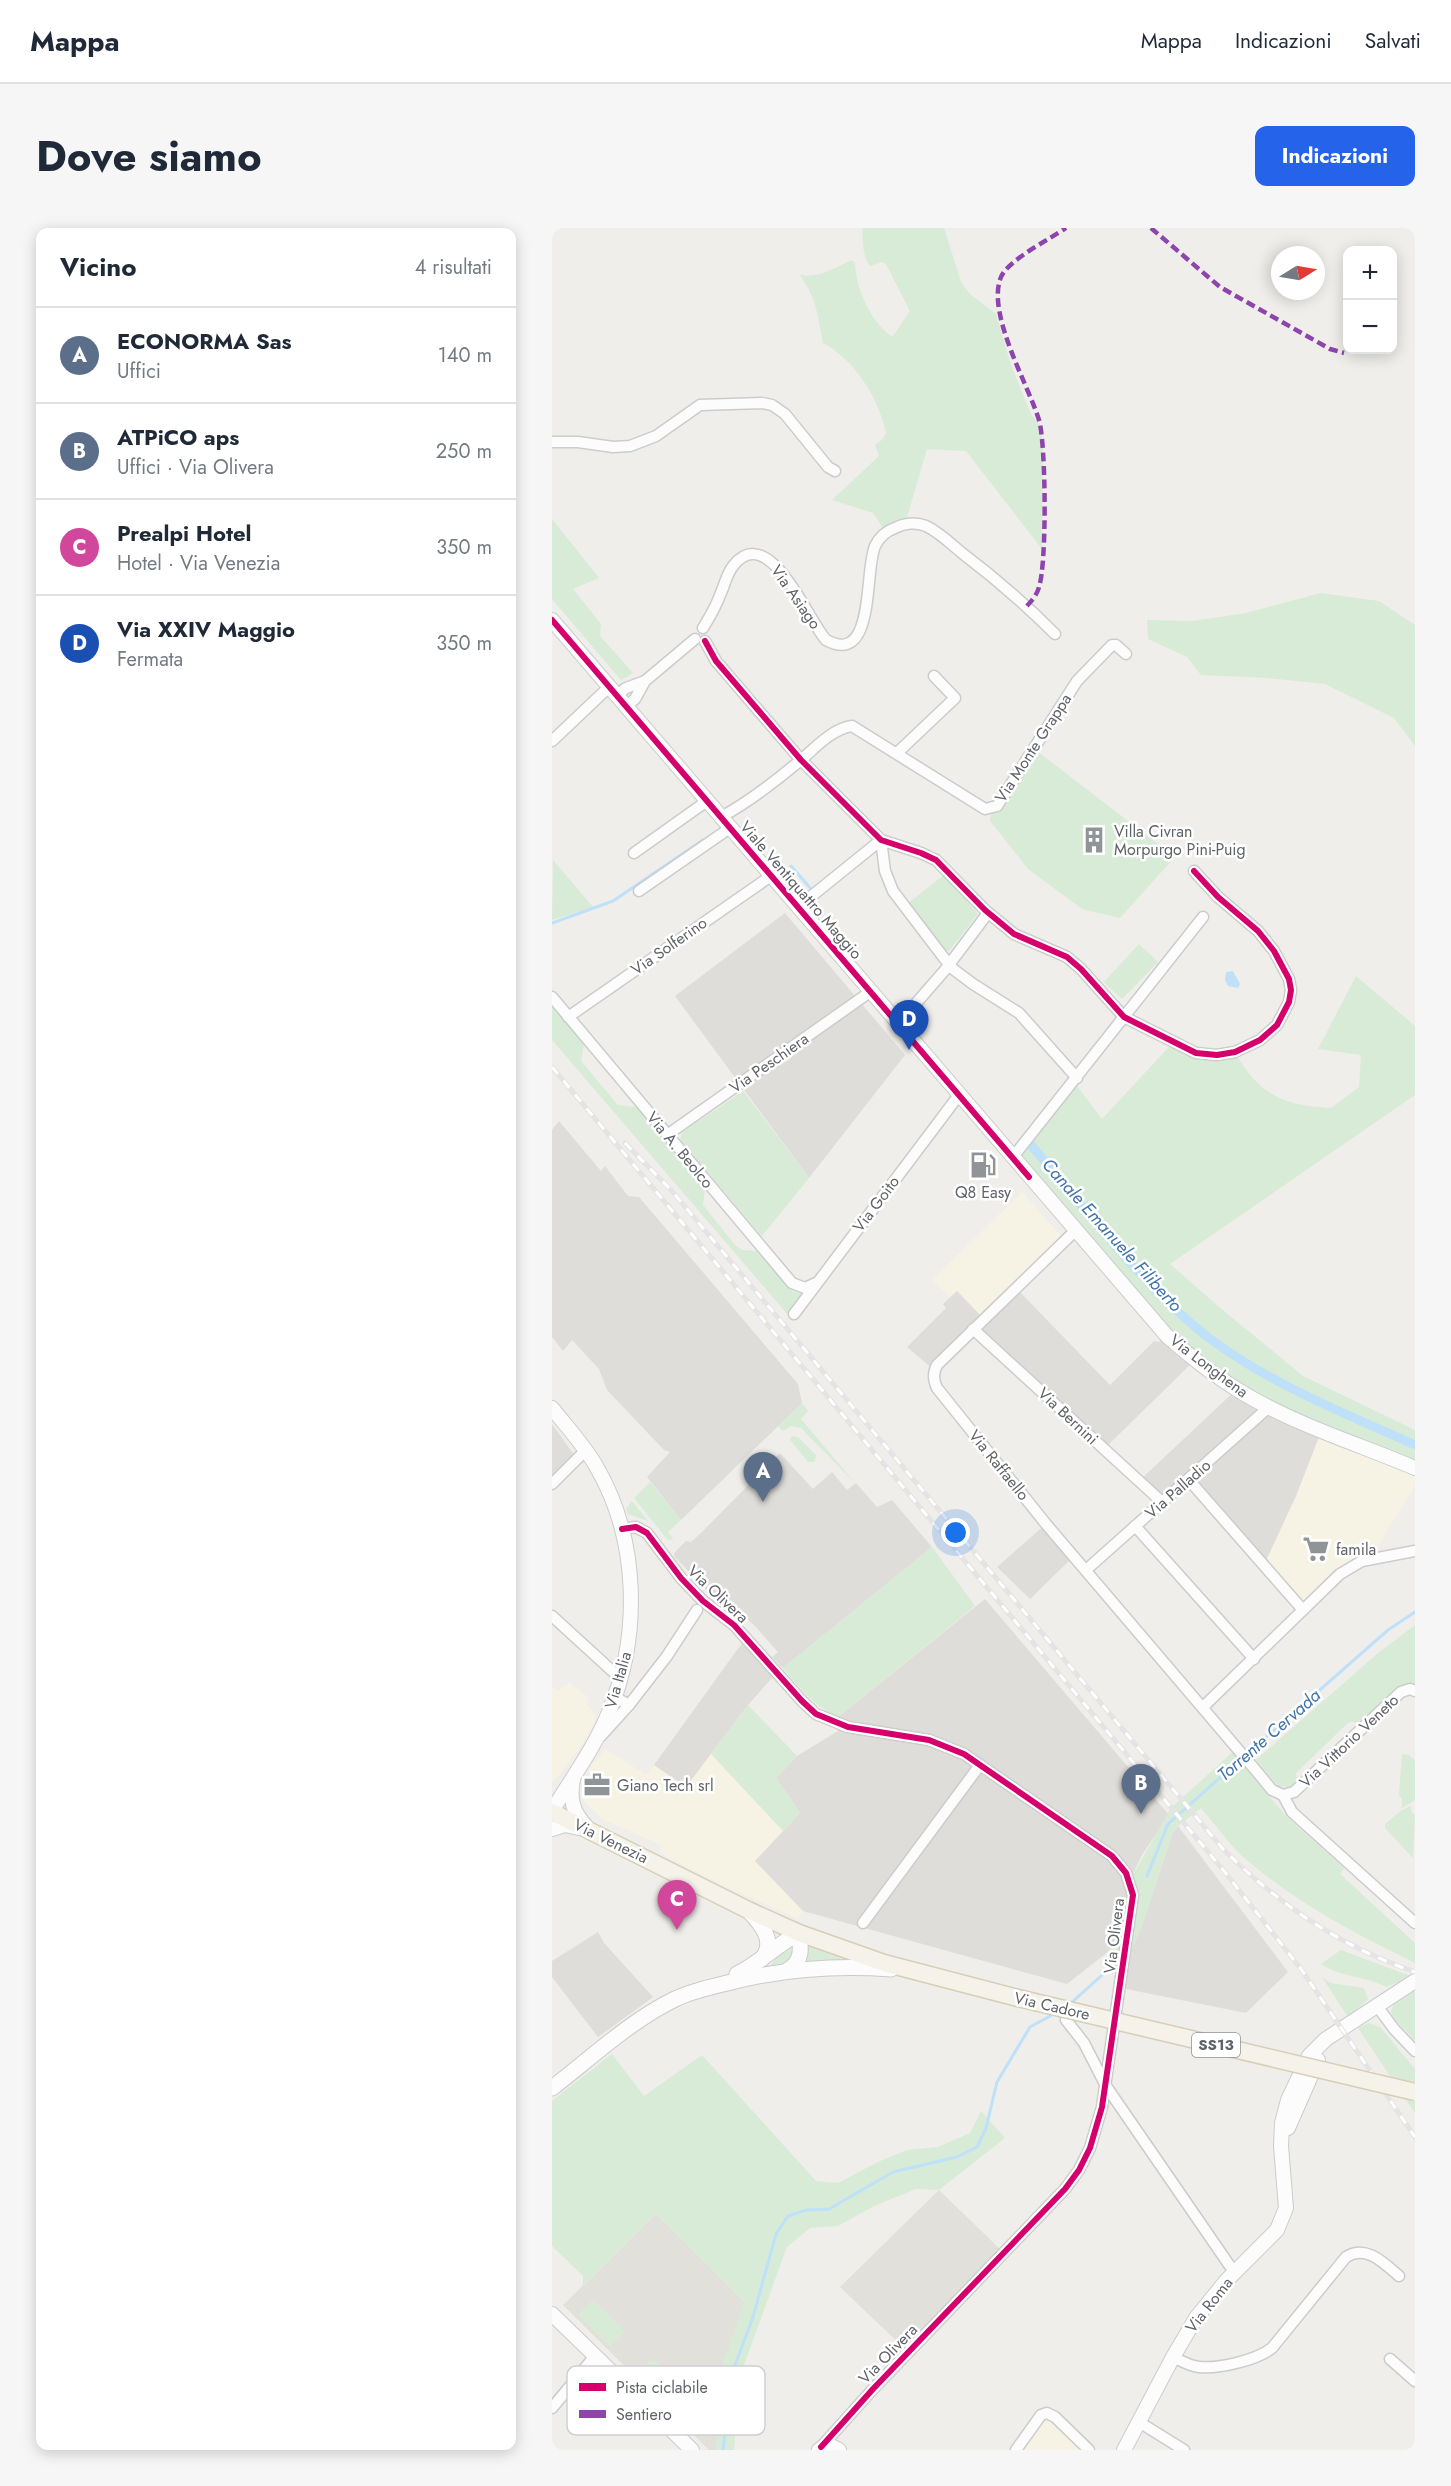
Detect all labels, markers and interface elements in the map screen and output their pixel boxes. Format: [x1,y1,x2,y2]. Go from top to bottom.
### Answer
text: Mappa [30,21,120,62]
text: Mappa [1141,26,1202,56]
text: Indicazioni [1235,26,1332,56]
text: Salvati [1365,26,1421,56]
text: Dove siamo [36,126,262,187]
button: Indicazioni [1255,126,1415,186]
north arrow [1271,246,1325,300]
map controls [1343,246,1397,354]
button: + [1343,246,1397,300]
text: Vicino [60,248,137,286]
text: 4 risultati [415,253,492,282]
button: − [1343,300,1397,354]
text: ECONORMA Sas [117,325,292,357]
text: A [72,341,87,370]
text: 140 m [438,341,492,370]
text: Uffici [117,357,161,386]
text: ATPiCO aps [117,421,239,453]
text: B [73,437,86,466]
text: 250 m [436,437,492,466]
text: Uffici · Via Olivera [117,453,274,482]
text: Prealpi Hotel [117,517,251,549]
text: C [72,533,87,562]
text: 350 m [436,533,492,562]
text: Hotel · Via Venezia [117,549,280,578]
street label: Via Asiago [765,560,827,634]
text: Via XXIV Maggio [117,613,295,645]
text: D [72,629,87,658]
text: 350 m [436,629,492,658]
text: Fermata [117,645,183,674]
street label: Via Monte Grappa [989,689,1077,807]
street label: Viale Ventiquattro Maggio [734,816,868,964]
place label: Villa Civran Morpurgo Pini-Puig [1114,820,1246,861]
building icon: Villa Civran Morpurgo Pini-Puig [1079,825,1109,855]
street label: Via Solferino [626,911,712,981]
pin: D [890,1000,928,1050]
street label: Via Peschiera [725,1027,813,1099]
street label: Via A. Beolco [641,1107,719,1194]
fuel station icon: Q8 Easy [968,1150,998,1180]
water label: Canale Emanuele Filiberto [1036,1152,1189,1318]
street label: Via Goito [847,1171,905,1237]
place label: Q8 Easy [955,1181,1012,1204]
street label: Via Longhena [1165,1329,1253,1403]
street label: Via Bernini [1033,1382,1103,1450]
street label: Via Raffaello [963,1425,1035,1505]
pin: A [744,1452,782,1502]
street label: Via Palladio [1140,1454,1216,1524]
your location [941,1518,970,1547]
supermarket icon: famila [1301,1534,1331,1564]
place label: famila [1336,1538,1376,1561]
street label: Via Olivera [682,1560,754,1628]
street label: Via Italia [599,1649,637,1711]
water label: Torrente Cervada [1212,1683,1326,1787]
street label: Via Vittorio Veneto [1294,1689,1404,1793]
pin: B [1122,1764,1160,1814]
office icon: Giano Tech srl [582,1770,612,1800]
place label: Giano Tech srl [617,1774,714,1797]
street label: Via Venezia [570,1813,652,1869]
pin: C [658,1880,696,1930]
street label: Via Olivera [1098,1897,1130,1975]
street label: Via Cadore [1012,1986,1092,2026]
road number: SS13 [1192,2033,1240,2057]
street label: Via Roma [1180,2272,1238,2338]
street label: Via Olivera [853,2319,923,2389]
legend [567,2366,765,2435]
text: Pista ciclabile [616,2376,708,2399]
text: Sentiero [616,2403,672,2426]

